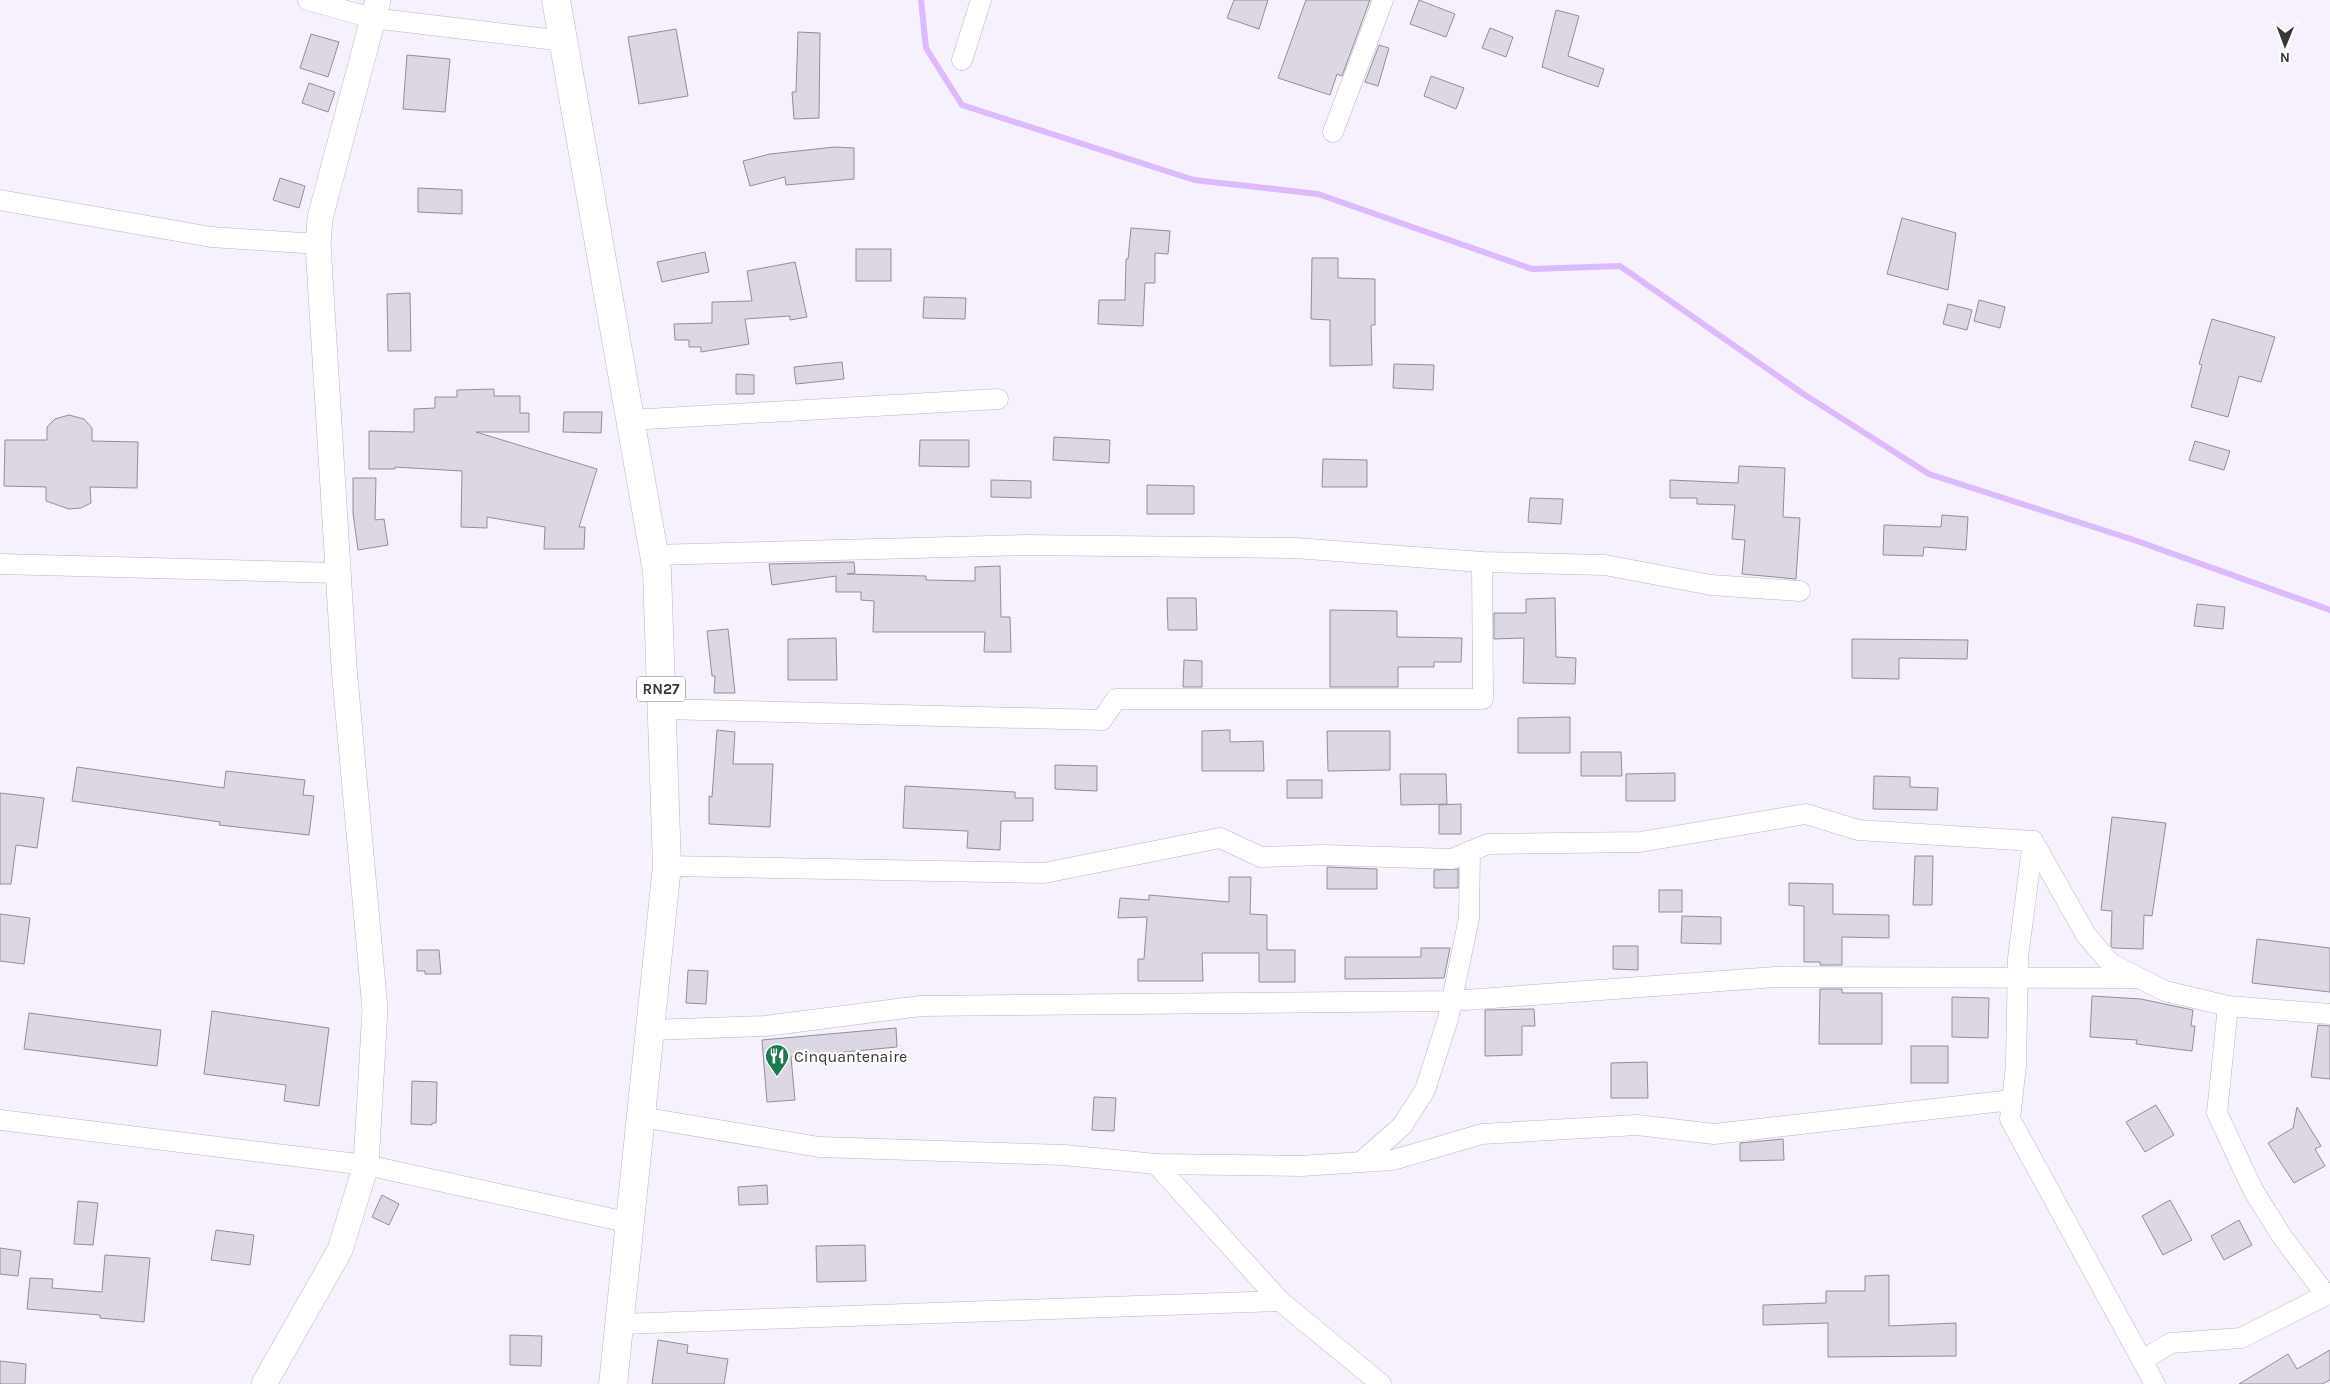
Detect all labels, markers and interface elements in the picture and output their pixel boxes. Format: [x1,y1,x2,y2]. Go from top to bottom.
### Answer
north arrow [2260,20,2310,70]
text: N [2280,49,2290,66]
road number: RN27 [637,676,685,702]
restaurant icon: Cinquantenaire [764,1043,790,1077]
place label: Cinquantenaire [794,1047,907,1066]

